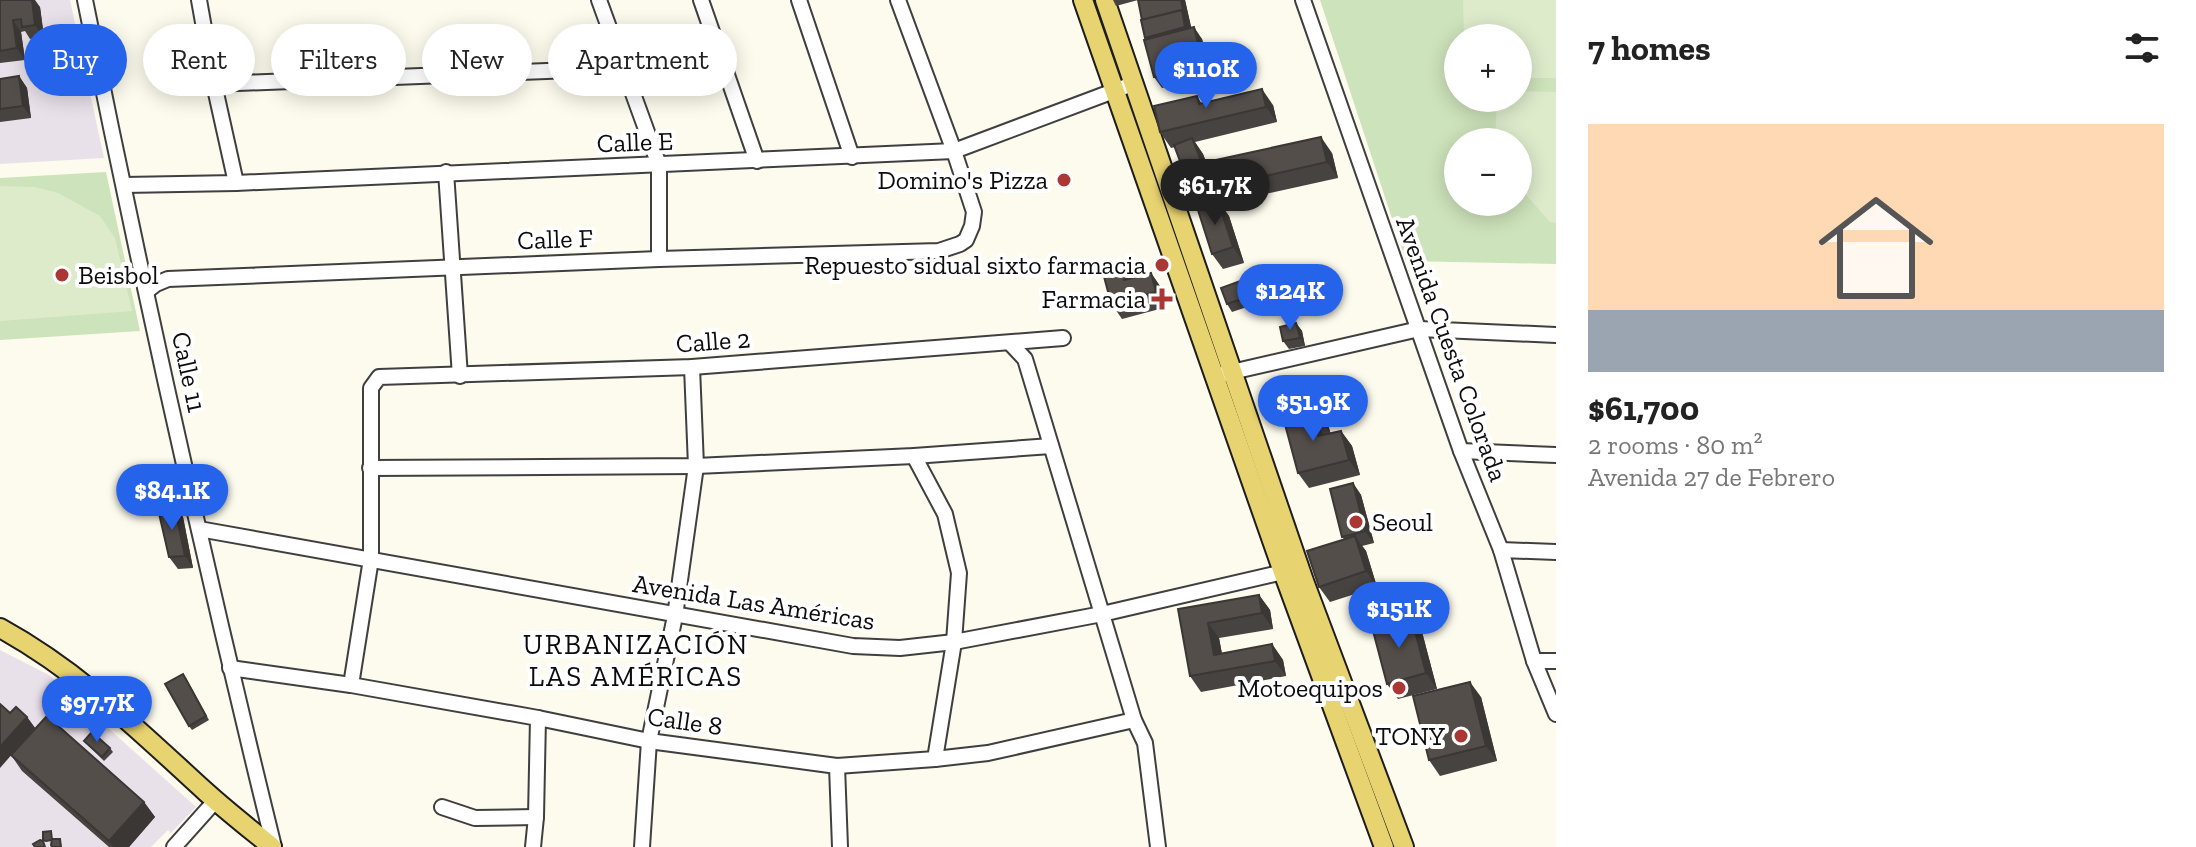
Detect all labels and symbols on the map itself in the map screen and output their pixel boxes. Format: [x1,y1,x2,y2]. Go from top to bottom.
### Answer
pin: $110K [1150,42,1262,110]
street label: Calle E [596,125,674,159]
pin: $61.7K [1150,159,1280,227]
place label: Domino's Pizza [878,164,1048,196]
marker: Domino's Pizza [1055,171,1073,189]
street label: Avenida Cuesta Colorada [1389,212,1515,486]
street label: Calle F [517,222,593,256]
place label: Repuesto sidual sixto farmacia [804,249,1146,281]
marker: Repuesto sidual sixto farmacia [1153,256,1171,274]
place label: Beisbol [78,259,159,291]
pin: $124K [1234,264,1346,332]
marker: Beisbol [53,266,71,284]
place label: Farmacia [1042,283,1146,315]
marker: Farmacia [1153,290,1171,308]
street label: Calle 2 [675,322,751,360]
street label: Calle 11 [165,329,213,415]
pin: $51.9K [1248,375,1378,443]
pin: $84.1K [107,464,237,532]
place label: Seoul [1372,506,1433,538]
marker: Seoul [1347,513,1365,531]
street label: Avenida Las Américas [631,567,877,637]
pin: $151K [1343,582,1455,650]
district label: URBANIZACIÓN LAS AMÉRICAS [523,628,749,693]
place label: Motoequipos [1237,672,1383,704]
pin: $97.7K [32,676,162,744]
marker: Motoequipos [1390,679,1408,697]
street label: Calle 8 [645,700,725,742]
place label: TONY [1375,720,1445,752]
marker: TONY [1452,727,1470,745]

